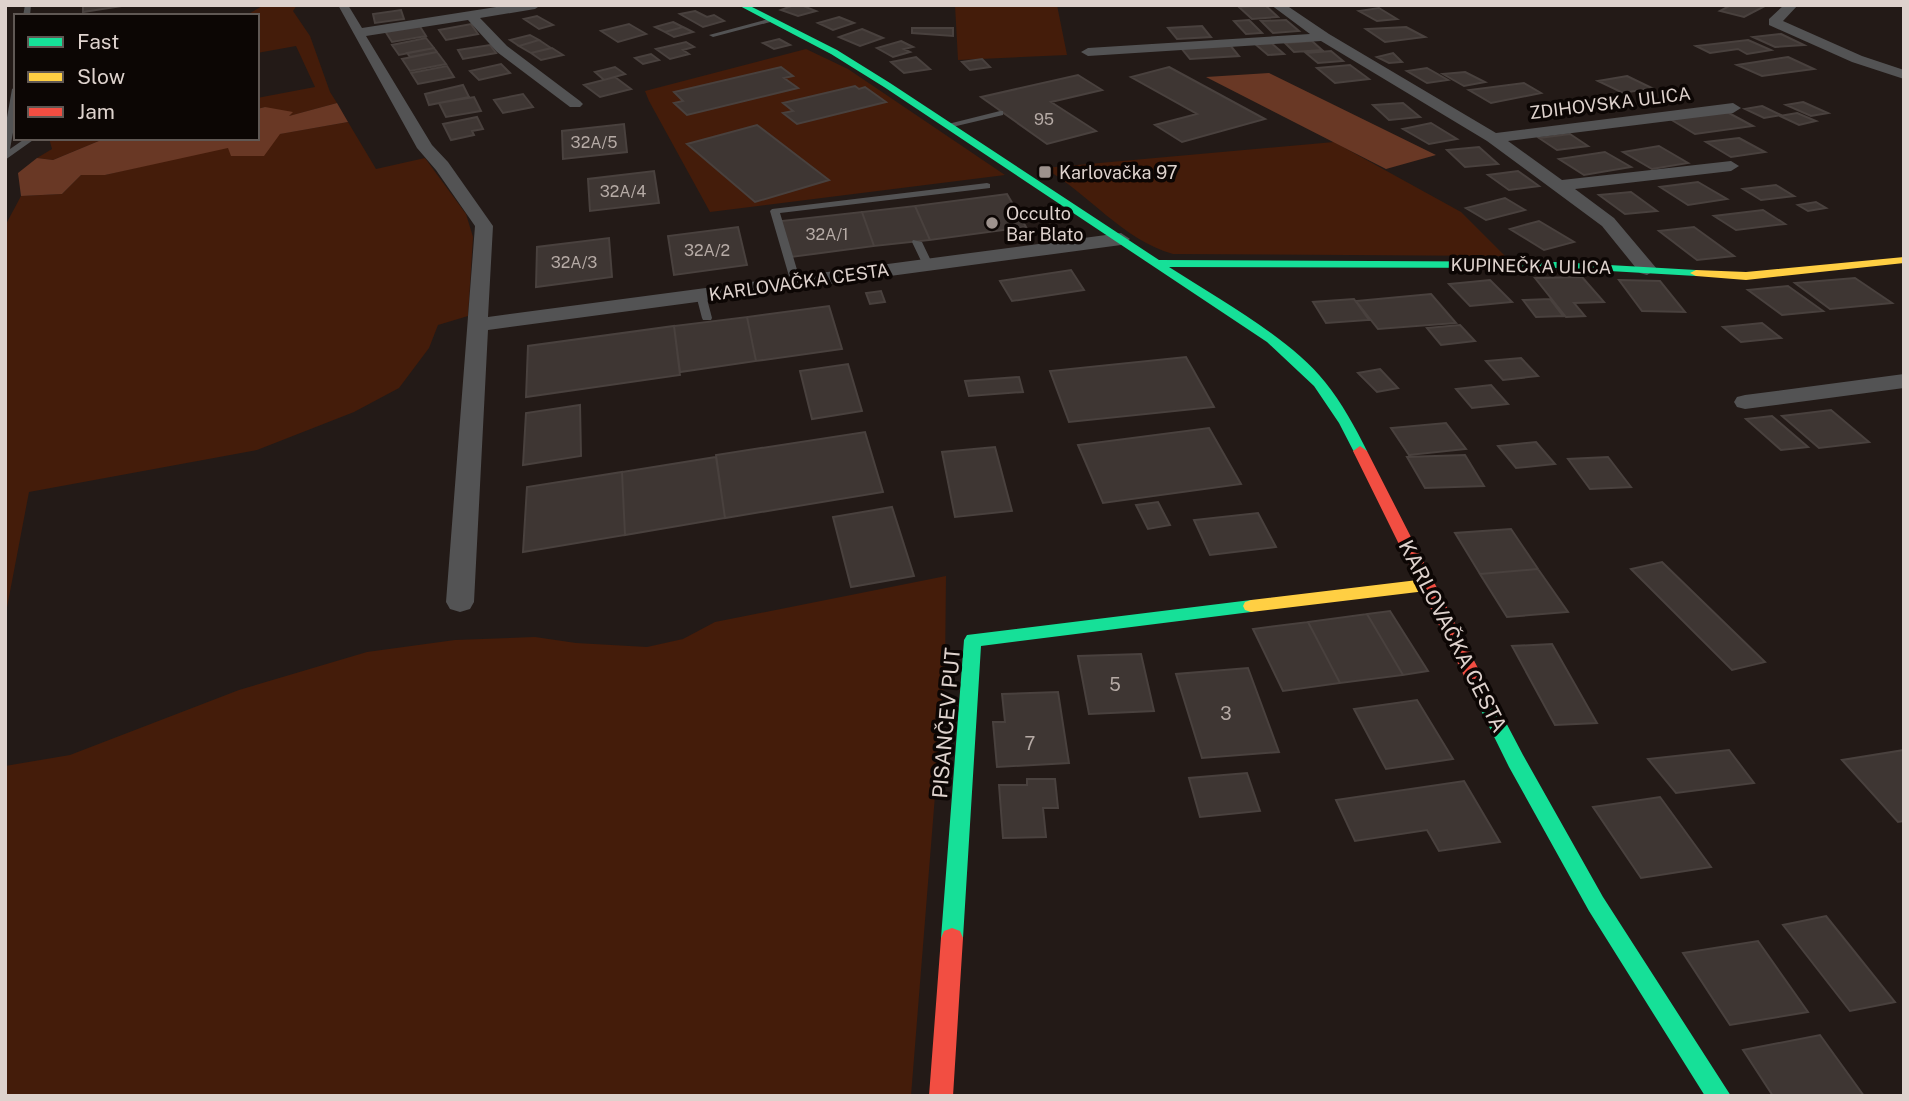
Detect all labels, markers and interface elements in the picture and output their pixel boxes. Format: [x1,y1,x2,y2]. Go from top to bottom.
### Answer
legend [14,14,259,140]
text: Fast [77,29,119,54]
text: Slow [77,64,125,89]
street label: ZDIHOVSKA ULICA [1528,83,1692,123]
text: Jam [77,99,115,124]
house number: 95 [1034,110,1054,129]
house number: 32A/5 [571,133,617,152]
place label: Karlovačka 97 [1059,162,1178,183]
marker: Karlovačka 97 [1037,164,1053,180]
house number: 32A/4 [600,182,646,201]
place label: Occulto Bar Blato [1006,203,1083,245]
marker: Occulto Bar Blato [984,215,1000,231]
house number: 32A/1 [805,225,849,244]
house number: 32A/2 [684,241,730,260]
house number: 32A/3 [551,253,597,272]
street label: KUPINEČKA ULICA [1450,254,1612,278]
street label: KARLOVAČKA CESTA [707,259,891,305]
street label: KARLOVAČKA CESTA [1394,536,1512,736]
street label: PISANČEV PUT [927,647,965,799]
house number: 5 [1109,674,1121,695]
house number: 3 [1220,703,1232,724]
house number: 7 [1025,733,1035,754]

